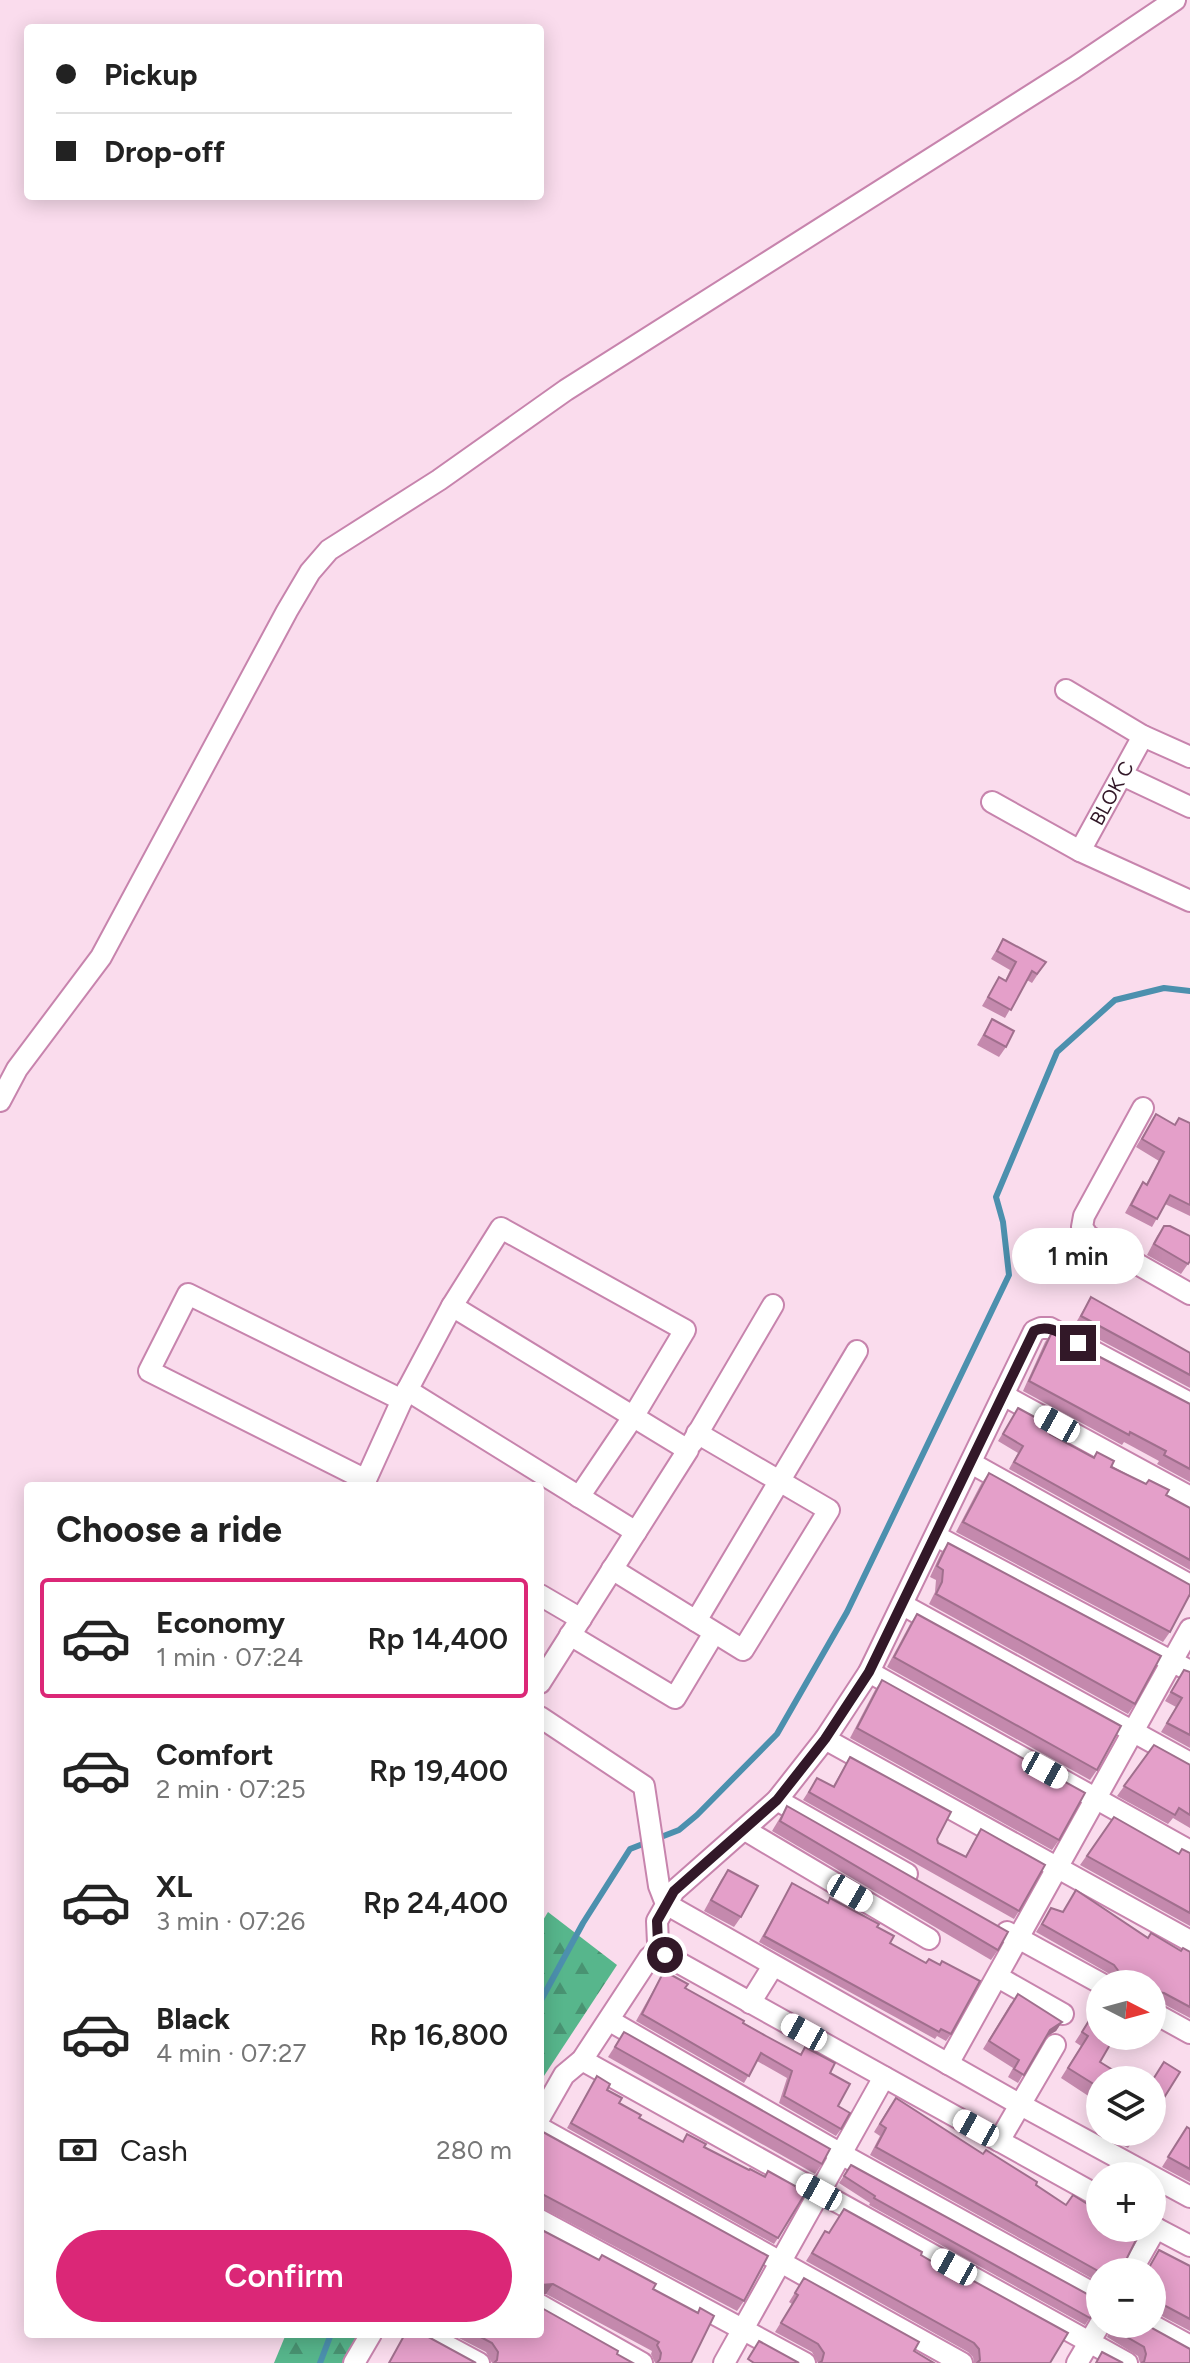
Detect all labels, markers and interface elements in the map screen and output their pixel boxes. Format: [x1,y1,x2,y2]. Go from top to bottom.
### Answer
text: Pickup [104,56,198,93]
text: Drop-off [104,133,225,170]
street label: BLOK C [1085,757,1139,829]
callout: 1 min [1012,1227,1144,1283]
text: 1 min [1048,1240,1108,1272]
route end [1060,1325,1096,1361]
car [1030,1402,1084,1446]
text: Choose a ride [56,1508,282,1551]
icon: car [60,1602,132,1674]
text: Economy [156,1604,285,1641]
text: Rp 14,400 [367,1620,508,1657]
text: 1 min · 07:24 [156,1641,303,1673]
icon: car [60,1734,132,1806]
text: Comfort [156,1736,274,1773]
car [1018,1748,1072,1792]
text: Rp 19,400 [369,1752,508,1789]
text: 2 min · 07:25 [156,1773,306,1805]
icon: car [60,1866,132,1938]
text: XL [156,1868,192,1905]
car [823,1871,877,1915]
text: Rp 24,400 [363,1884,508,1921]
text: 3 min · 07:26 [156,1905,305,1937]
route start [647,1937,683,1973]
north arrow [1086,1970,1166,2050]
map controls [1086,1970,1166,2338]
icon: car [60,1998,132,2070]
text: Black [156,2000,230,2037]
car [777,2010,831,2054]
text: Rp 16,800 [370,2016,508,2053]
text: 4 min · 07:27 [156,2037,306,2069]
button: layers [1086,2066,1166,2146]
car [949,2106,1003,2150]
icon: cash [56,2128,100,2172]
text: Cash [120,2132,188,2169]
text: 280 m [436,2134,512,2166]
button: + [1086,2162,1166,2242]
car [792,2170,846,2214]
button: Confirm [56,2230,512,2322]
car [927,2245,981,2289]
button: − [1086,2258,1166,2338]

